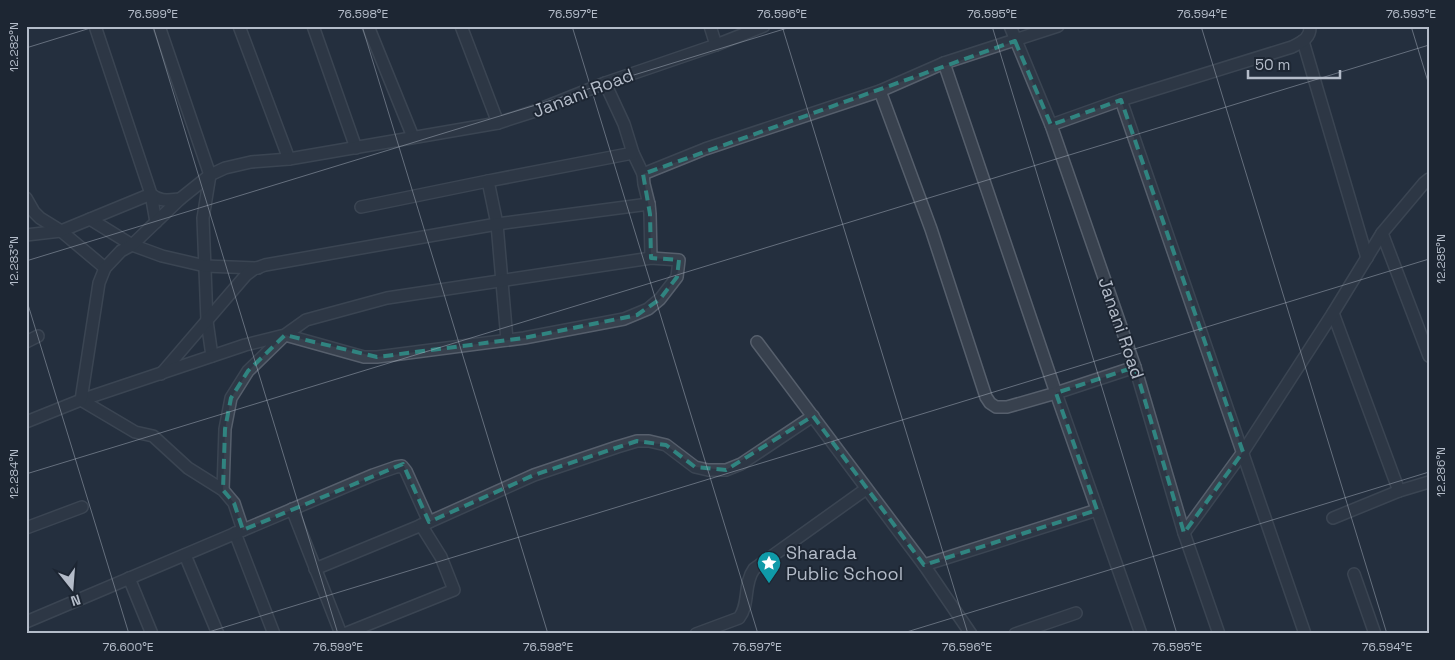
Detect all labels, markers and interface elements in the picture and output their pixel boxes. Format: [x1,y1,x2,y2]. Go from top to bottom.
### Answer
text: 76.599°E [128,6,178,22]
text: 76.598°E [338,6,388,22]
text: 76.597°E [548,6,598,22]
text: 76.596°E [757,6,807,22]
text: 76.595°E [967,6,1017,22]
text: 76.594°E [1177,6,1227,22]
text: 76.593°E [1386,6,1436,22]
text: 12.282°N [6,22,22,72]
scale bar [1248,48,1340,80]
text: 50 m [1255,55,1290,74]
street label: Janani Road [529,63,637,122]
text: 12.285°N [1433,234,1449,284]
text: 12.283°N [6,236,22,286]
street label: Janani Road [1093,274,1150,382]
text: 12.286°N [1433,447,1449,497]
text: 12.284°N [6,449,22,499]
place label: Sharada Public School [786,541,903,585]
place icon: Sharada Public School [756,550,782,584]
north arrow [48,562,98,612]
text: N [69,590,83,610]
text: 76.600°E [102,639,154,655]
text: 76.599°E [313,639,363,655]
text: 76.598°E [523,639,573,655]
text: 76.597°E [732,639,782,655]
text: 76.596°E [942,639,992,655]
text: 76.595°E [1152,639,1202,655]
text: 76.594°E [1362,639,1412,655]

